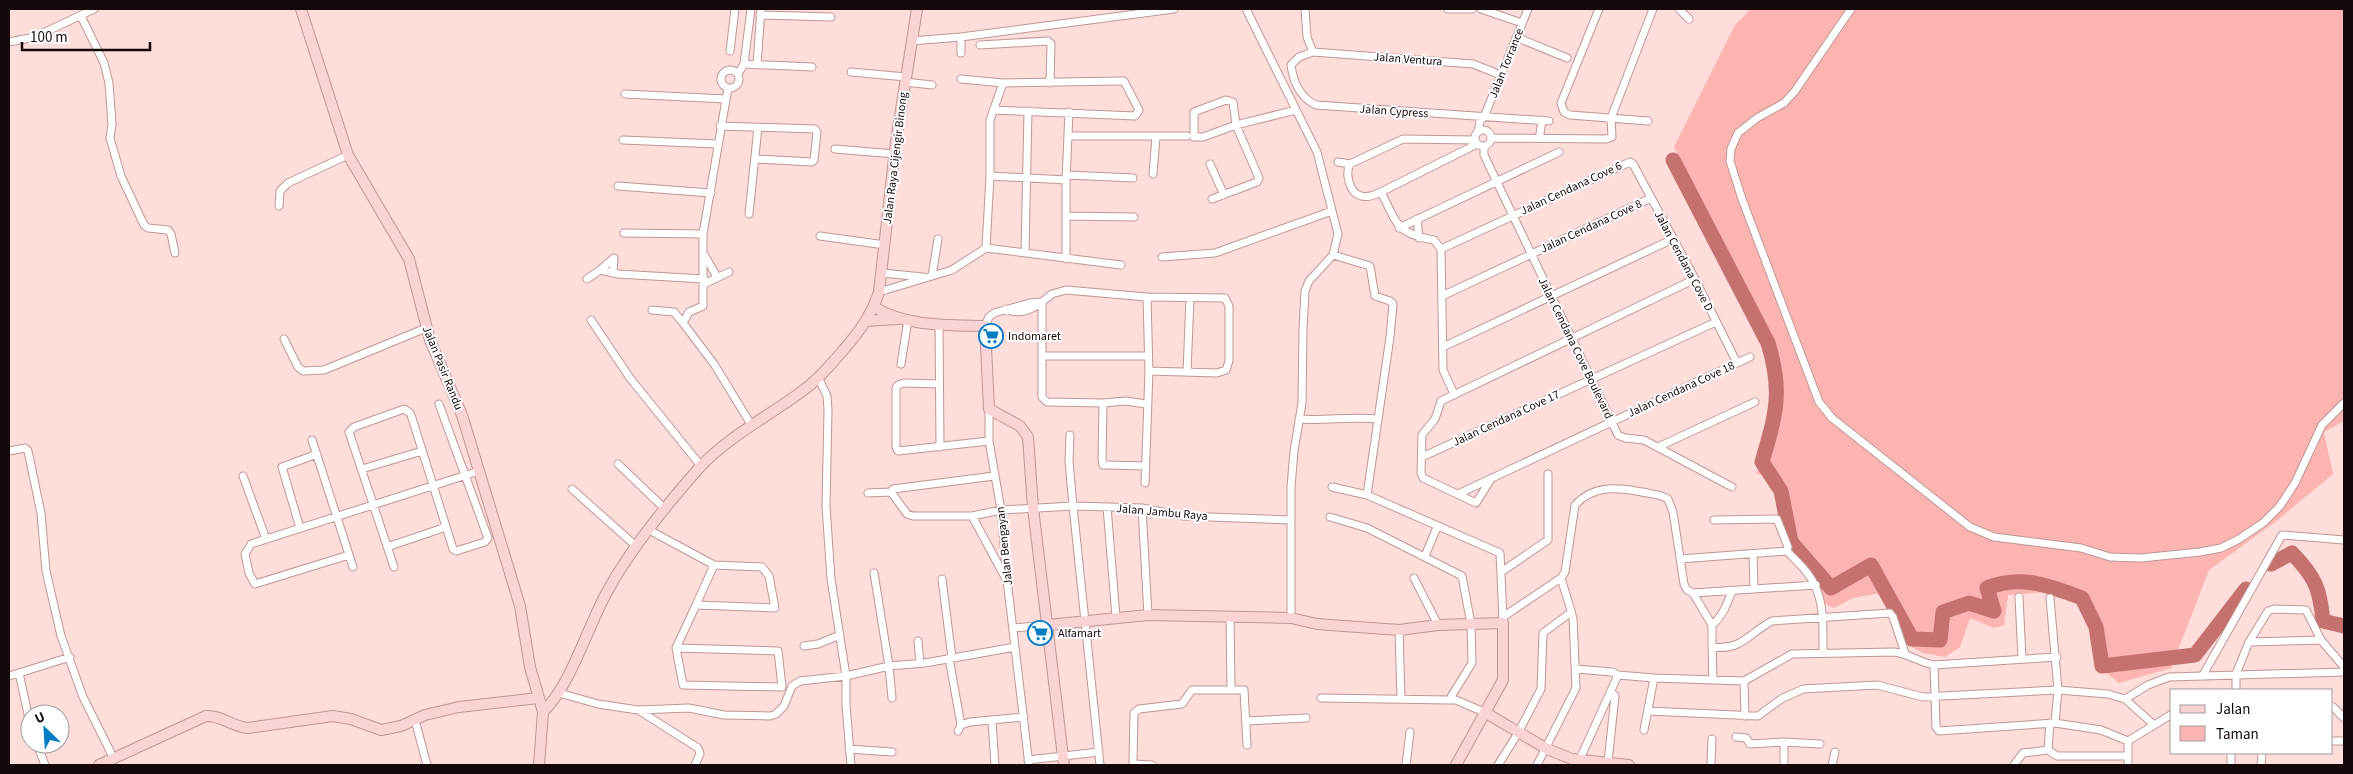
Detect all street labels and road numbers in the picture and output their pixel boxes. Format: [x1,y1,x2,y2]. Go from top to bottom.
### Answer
street label: Jalan Torrance [1485,26,1528,101]
street label: Jalan Ventura [1373,49,1443,70]
street label: Jalan Raya Cijengir Binong [879,91,912,225]
street label: Jalan Cypress [1359,101,1429,122]
street label: Jalan Cendana Cove 6 [1518,157,1625,219]
street label: Jalan Cendana Cove 8 [1538,195,1645,257]
street label: Jalan Cendana Cove D [1650,208,1717,314]
street label: Jalan Cendana Cove Boulevard [1534,275,1617,422]
street label: Jalan Pasir Randu [418,324,467,413]
street label: Jalan Cendana Cove 18 [1625,357,1737,422]
street label: Jalan Cendana Cove 17 [1450,386,1562,451]
street label: Jalan Jambu Raya [1116,500,1208,525]
street label: Jalan Bengayan [992,506,1017,586]

